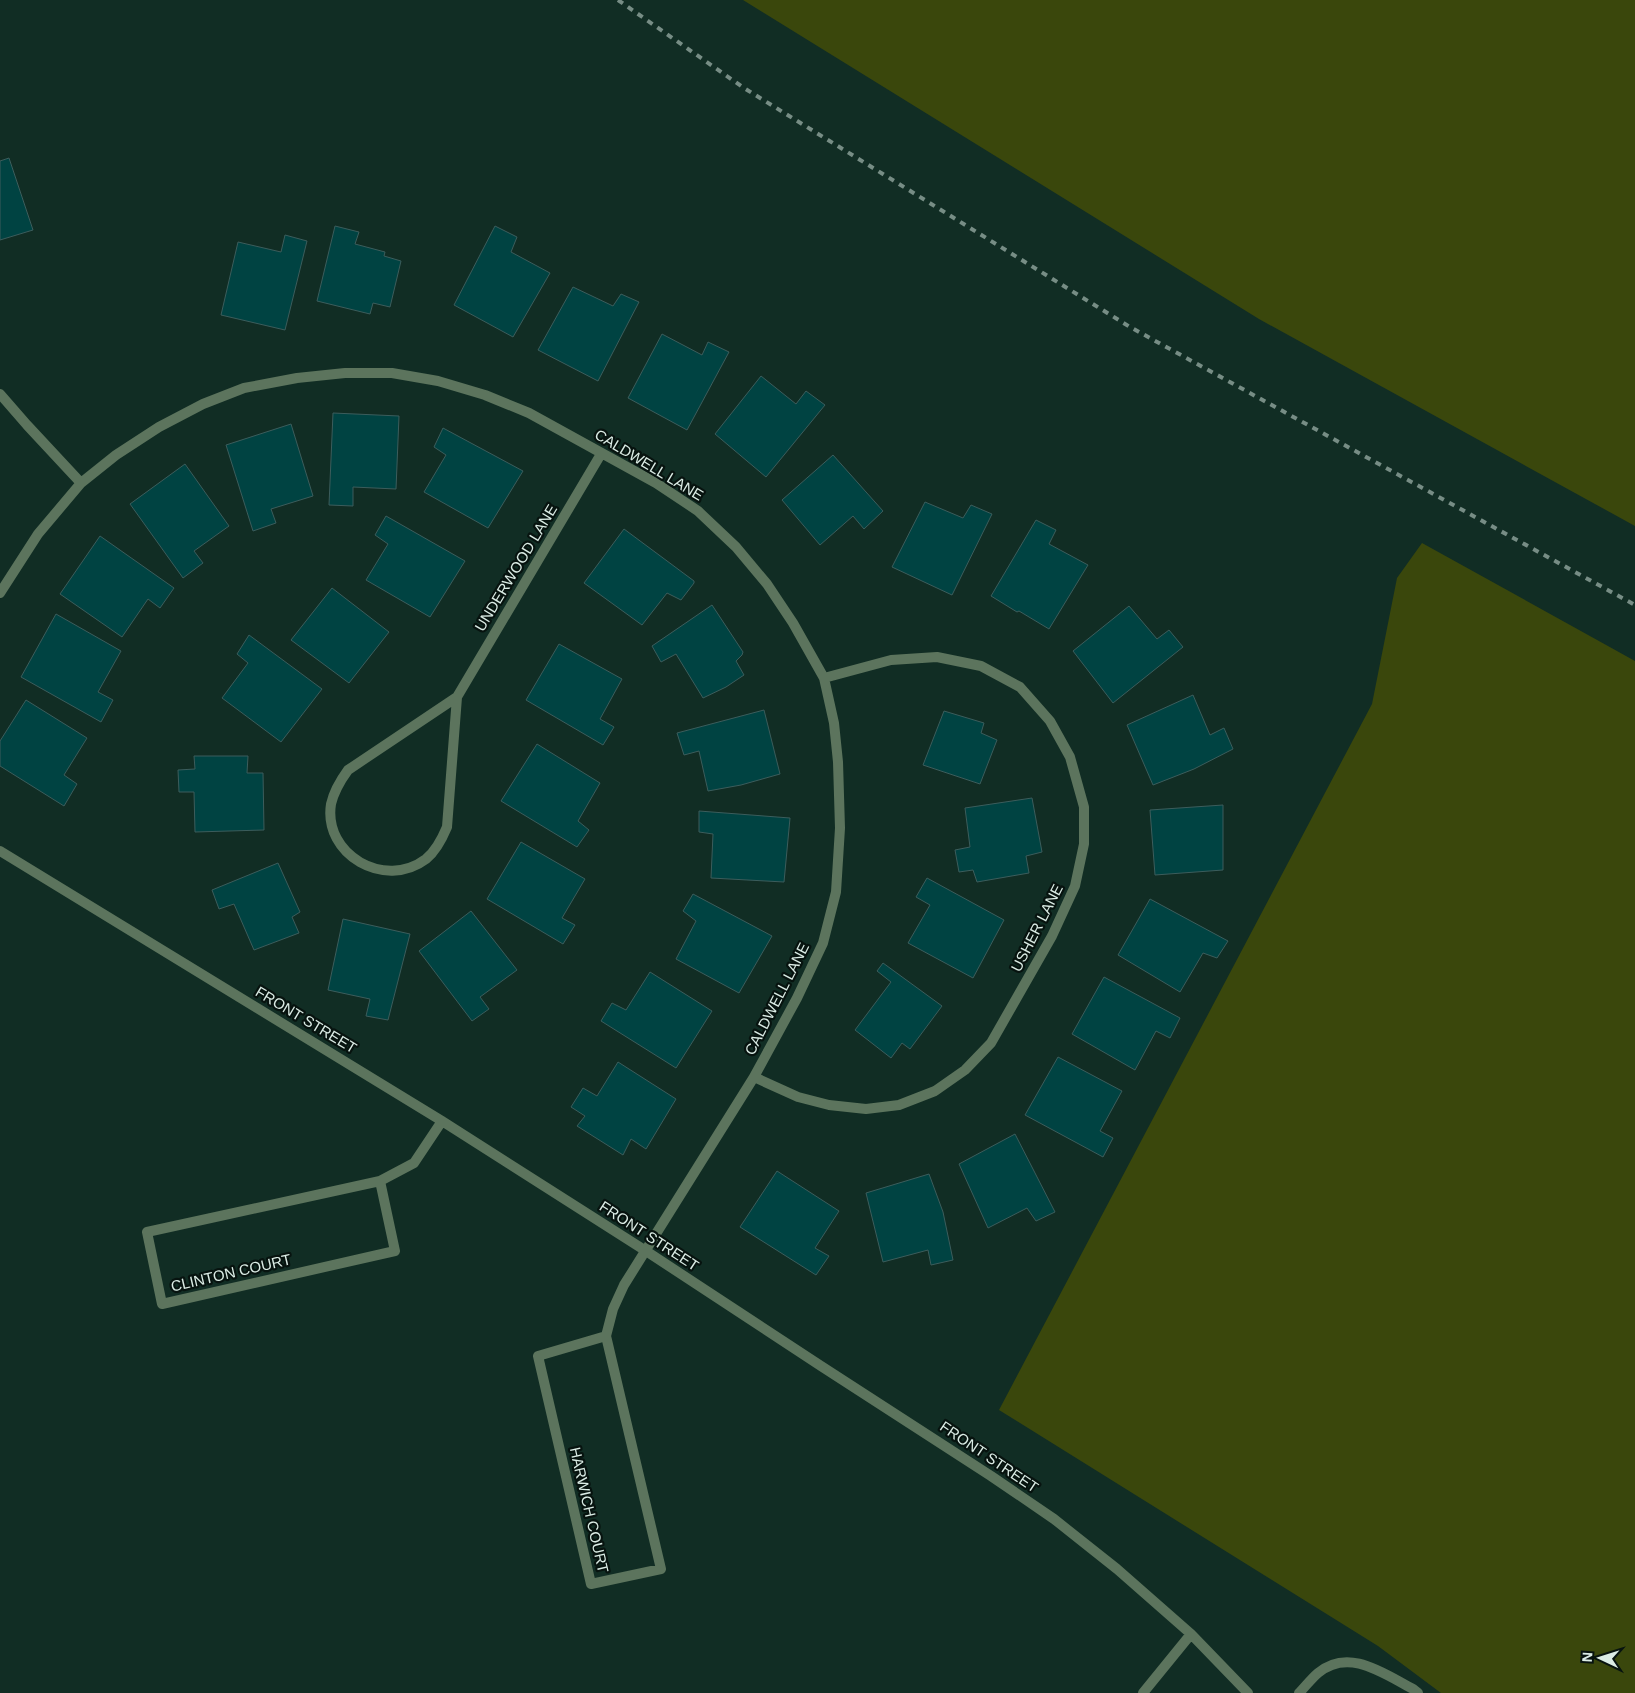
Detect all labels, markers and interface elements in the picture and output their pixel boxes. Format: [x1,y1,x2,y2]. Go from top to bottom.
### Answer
street label: CALDWELL LANE [592,425,707,504]
street label: UNDERWOOD LANE [471,501,560,634]
street label: USHER LANE [1007,881,1066,974]
street label: CALDWELL LANE [741,940,812,1058]
street label: FRONT STREET [253,983,360,1056]
street label: FRONT STREET [597,1197,702,1274]
street label: CLINTON COURT [169,1250,293,1295]
street label: FRONT STREET [937,1417,1042,1496]
street label: HARWICH COURT [567,1445,612,1574]
north arrow [1575,1633,1625,1683]
text: N [1579,1651,1595,1663]

